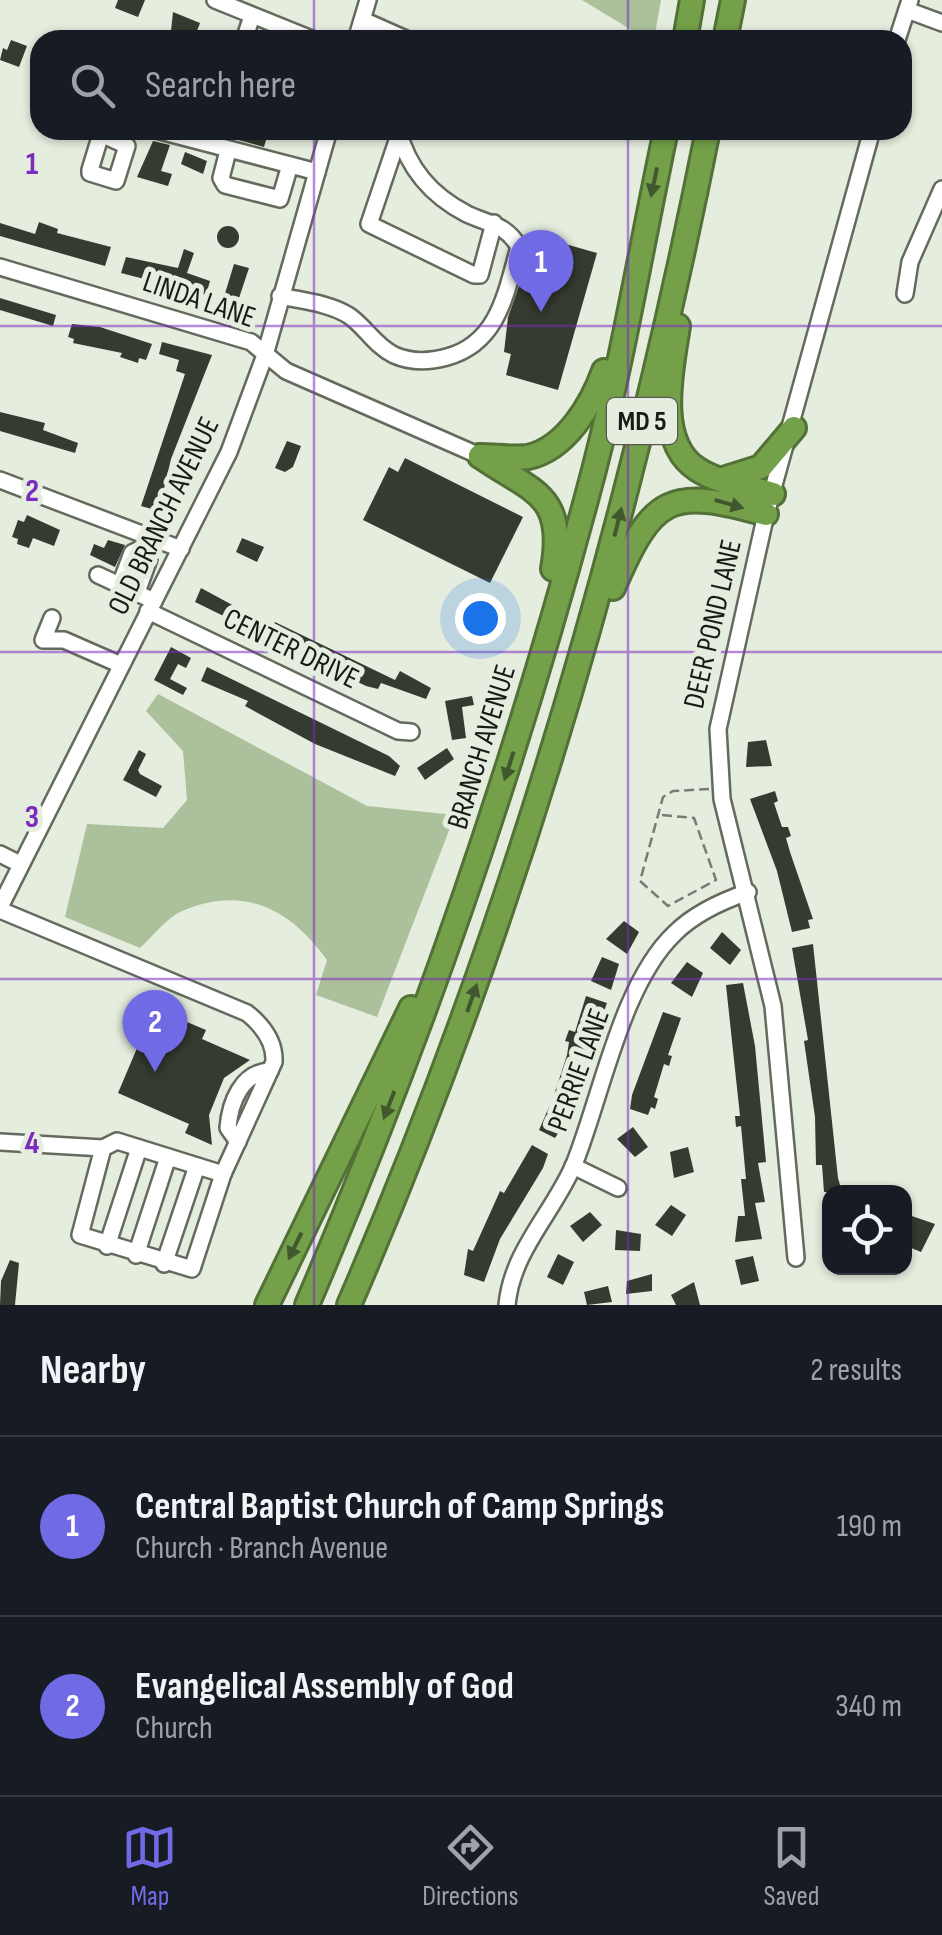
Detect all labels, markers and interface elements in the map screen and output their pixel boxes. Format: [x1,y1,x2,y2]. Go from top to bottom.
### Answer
search box [30,30,912,140]
icon: search [65,58,120,113]
text: Search here [145,63,296,108]
text: 1 [26,145,39,184]
one-way arrow [646,167,661,198]
pin: 1 [508,230,574,312]
street label: LINDA LANE [138,264,260,336]
road number: MD 5 [607,398,677,444]
street label: OLD BRANCH AVENUE [101,411,227,621]
text: 2 [25,472,39,511]
one-way arrow [714,497,745,512]
one-way arrow [611,506,626,537]
street label: DEER POND LANE [676,536,750,712]
your location [455,593,506,644]
street label: CENTER DRIVE [218,601,364,697]
street label: BRANCH AVENUE [440,660,524,834]
one-way arrow [500,752,515,782]
text: 3 [25,798,39,837]
one-way arrow [465,983,480,1013]
pin: 2 [122,990,188,1072]
street label: PERRIE LANE [540,1004,618,1136]
one-way arrow [380,1090,396,1120]
text: 4 [25,1124,40,1163]
map controls [822,1185,912,1275]
button: locate [822,1185,912,1275]
one-way arrow [287,1232,304,1261]
text: Nearby [40,1345,146,1396]
text: 2 results [810,1351,902,1390]
text: Central Baptist Church of Camp Springs [135,1484,664,1529]
text: 1 [66,1507,79,1546]
text: 190 m [837,1507,902,1546]
text: Church · Branch Avenue [135,1529,388,1568]
text: Evangelical Assembly of God [135,1664,514,1709]
text: 2 [65,1687,80,1726]
text: 340 m [835,1687,902,1726]
text: Church [135,1709,213,1748]
tab: Map [122,1820,177,1913]
tab: Directions [422,1820,519,1913]
tab: Saved [763,1820,820,1913]

